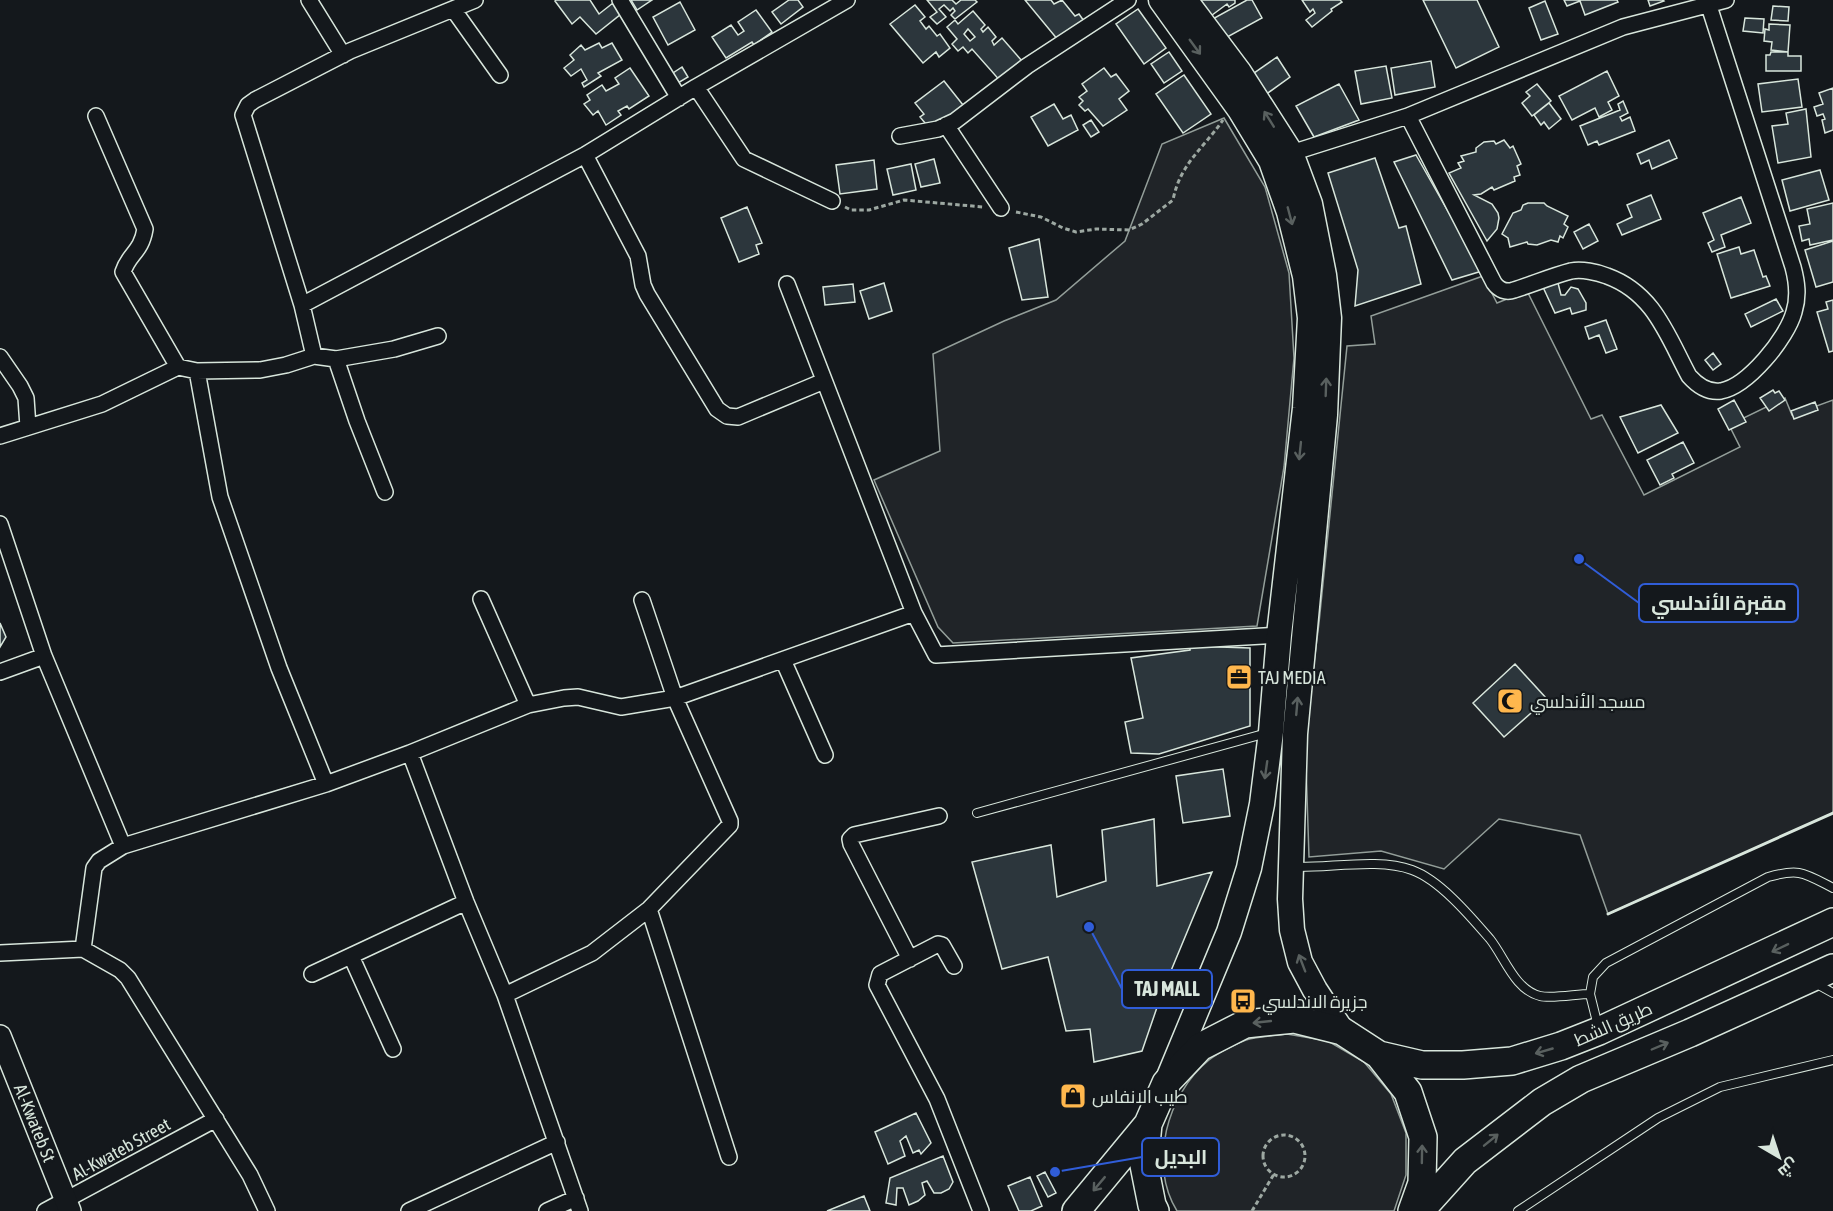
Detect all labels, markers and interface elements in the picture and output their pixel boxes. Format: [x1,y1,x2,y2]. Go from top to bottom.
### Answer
one-way arrow [1189,39,1201,55]
one-way arrow [1263,111,1275,128]
one-way arrow [1285,206,1296,225]
one-way arrow [1320,377,1332,397]
one-way arrow [1295,440,1306,460]
callout: مقبرة الأندلسي [1639,584,1798,622]
text: مقبرة الأندلسي [1651,591,1787,619]
office icon: TAJ MEDIA [1224,662,1254,692]
place label: TAJ MEDIA [1258,667,1326,688]
mosque icon: مسجد الأندلسي [1495,686,1525,716]
place label: مسجد الأندلسي [1530,691,1645,715]
one-way arrow [1292,697,1303,717]
one-way arrow [1261,759,1272,779]
one-way arrow [1772,942,1790,954]
one-way arrow [1296,954,1307,972]
callout: TAJ MALL [1122,970,1212,1008]
text: TAJ MALL [1134,977,1200,1000]
bus stop icon: جزيرة الاندلسي [1228,986,1258,1016]
place label: جزيرة الاندلسي [1262,991,1367,1015]
street label: طريق الشط [1571,997,1656,1052]
one-way arrow [1253,1017,1273,1028]
one-way arrow [1651,1039,1669,1051]
one-way arrow [1535,1046,1554,1057]
street label: Al-Kwateb St [10,1081,60,1165]
shop icon: طيب الانفاس [1058,1081,1088,1111]
place label: طيب الانفاس [1092,1086,1188,1108]
street label: Al-Kwateb Street [68,1113,174,1185]
north arrow [1749,1127,1809,1187]
one-way arrow [1483,1133,1499,1146]
callout: البديل [1142,1138,1219,1176]
text: البديل [1155,1145,1207,1169]
one-way arrow [1416,1145,1428,1165]
text: ش [1774,1154,1802,1182]
one-way arrow [1092,1176,1106,1191]

